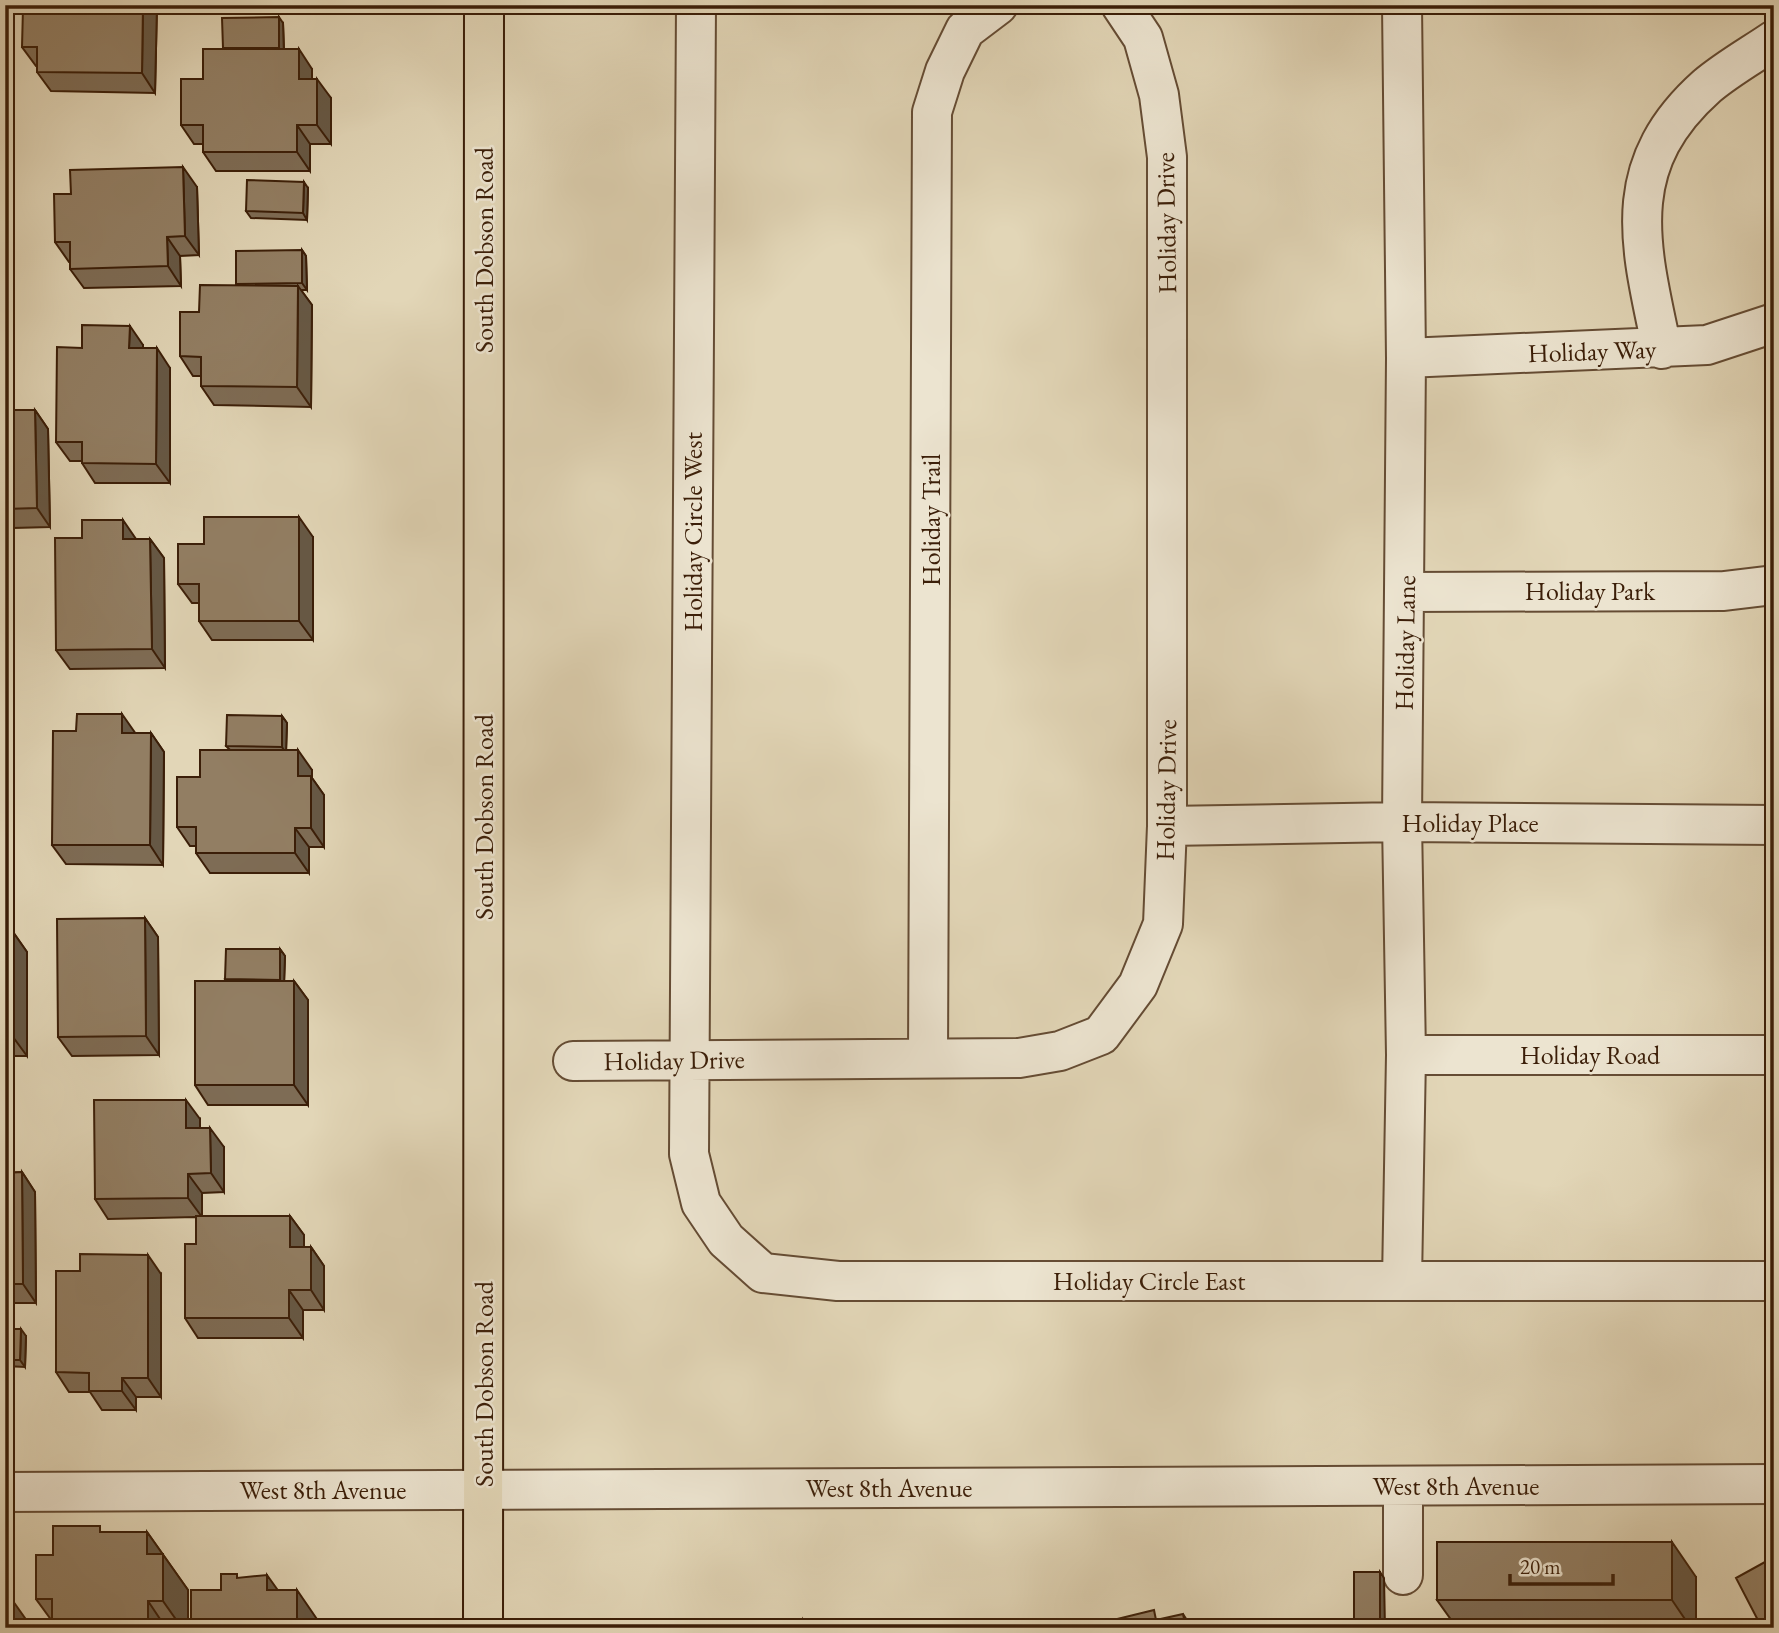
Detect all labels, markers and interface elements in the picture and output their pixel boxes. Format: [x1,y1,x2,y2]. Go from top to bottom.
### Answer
street label: South Dobson Road [467,146,501,353]
street label: Holiday Drive [1148,152,1184,294]
street label: Holiday Way [1527,332,1658,370]
street label: Holiday Circle West [676,432,710,632]
street label: Holiday Trail [914,454,948,586]
street label: Holiday Park [1525,574,1656,608]
street label: Holiday Lane [1387,575,1423,711]
street label: South Dobson Road [467,713,501,920]
street label: Holiday Drive [1148,719,1184,861]
street label: Holiday Place [1401,806,1539,840]
street label: Holiday Road [1520,1038,1661,1072]
street label: Holiday Drive [603,1042,745,1078]
street label: Holiday Circle East [1053,1264,1245,1298]
street label: South Dobson Road [467,1280,501,1487]
street label: West 8th Avenue [1373,1469,1539,1503]
street label: West 8th Avenue [806,1471,972,1505]
street label: West 8th Avenue [240,1473,406,1507]
scale bar [1510,1542,1613,1586]
text: 20 m [1520,1553,1561,1580]

